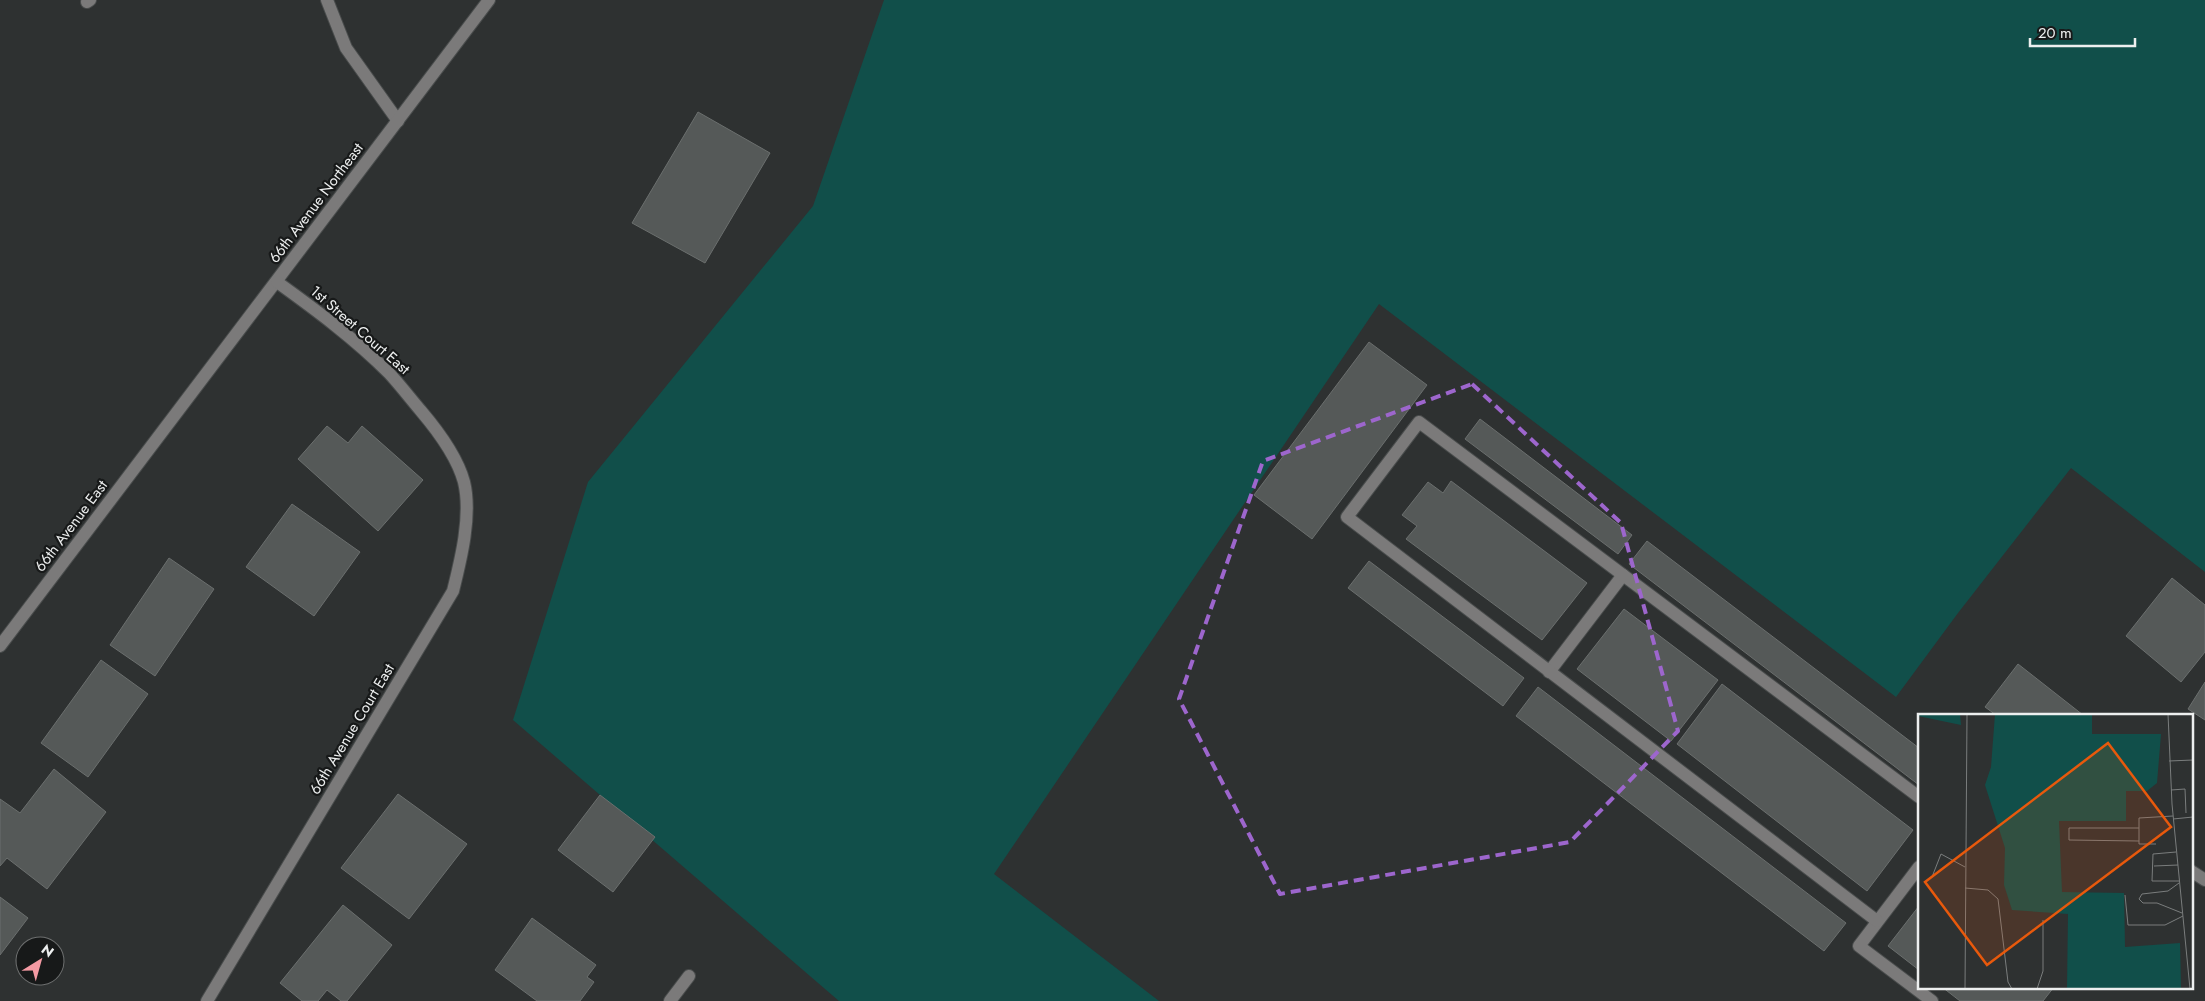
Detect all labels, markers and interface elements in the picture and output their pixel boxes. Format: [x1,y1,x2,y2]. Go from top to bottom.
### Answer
scale bar [2030,15,2135,47]
text: 20 m [2038,22,2072,44]
street label: 66th Avenue Northeast [263,138,369,268]
street label: 1st Street Court East [305,280,415,380]
street label: 66th Avenue East [29,475,113,576]
street label: 66th Avenue Court East [304,659,400,799]
inset map [1918,714,2192,988]
north arrow [15,936,65,986]
text: N [37,939,58,962]

